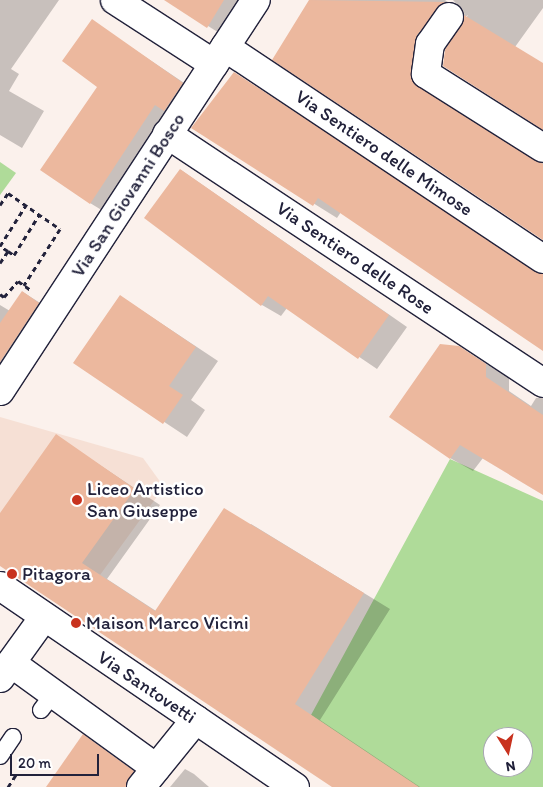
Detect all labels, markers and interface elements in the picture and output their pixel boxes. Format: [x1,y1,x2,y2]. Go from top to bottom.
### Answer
street label: Via Sentiero delle Mimose [291,85,477,221]
street label: Via San Giovanni Bosco [67,109,189,281]
street label: Via Sentiero delle Rose [272,197,438,319]
place label: Liceo Artistico San Giuseppe [87,478,204,522]
marker: Liceo Artistico San Giuseppe [71,494,83,506]
place label: Pitagora [22,563,91,585]
marker: Pitagora [6,568,18,580]
place label: Maison Marco Vicini [86,612,248,634]
marker: Maison Marco Vicini [70,617,82,629]
street label: Via Santovetti [93,646,201,728]
north arrow [483,727,533,777]
scale bar [12,744,101,776]
text: 20 m [18,754,51,772]
text: N [504,757,517,775]

